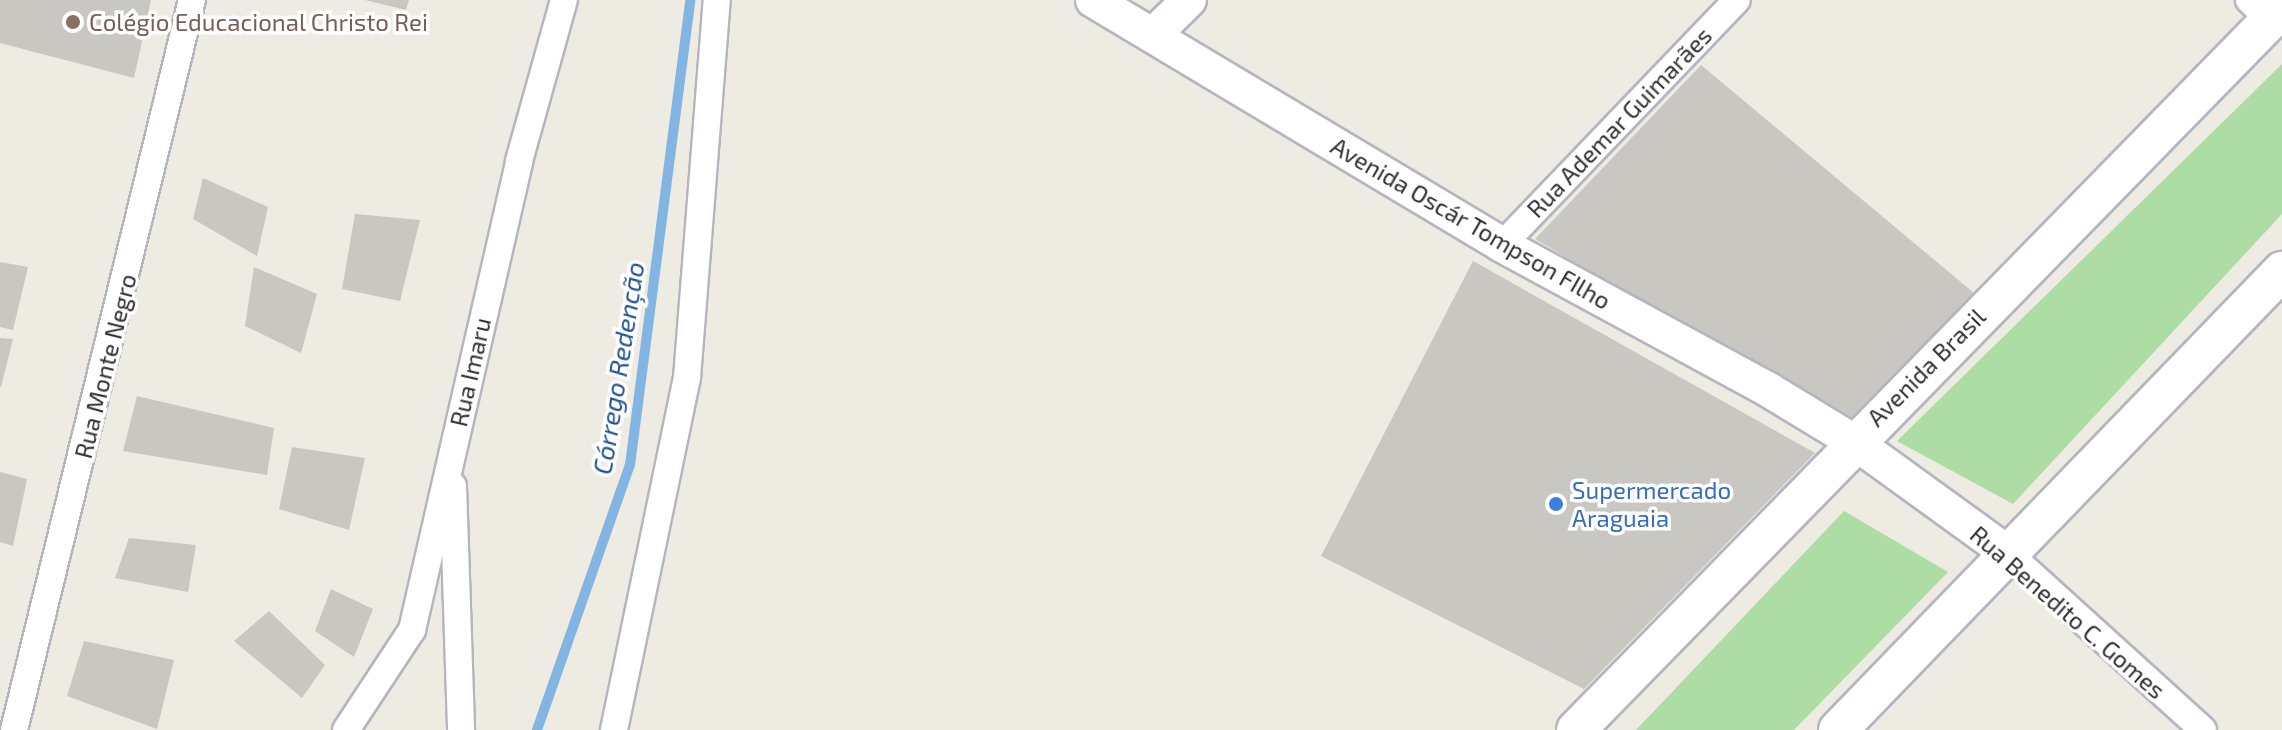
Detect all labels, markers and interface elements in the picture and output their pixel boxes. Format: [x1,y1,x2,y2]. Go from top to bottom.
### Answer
place label: Colégio Educacional Christo Rei [89,8,428,36]
marker: Colégio Educacional Christo Rei [64,13,82,31]
street label: Rua Ademar Guimarães [1520,20,1718,224]
street label: Avenida Oscár Tompson FIlho [1326,131,1616,315]
water label: Córrego Redenção [586,259,650,477]
street label: Rua Monte Negro [68,271,142,461]
street label: Avenida Brasil [1861,302,1991,432]
street label: Rua Imaru [444,315,496,429]
place label: Supermercado Araguaia [1572,476,1731,532]
marker: Supermercado Araguaia [1547,495,1565,513]
street label: Rua Benedito C. Gomes [1965,520,2171,704]

